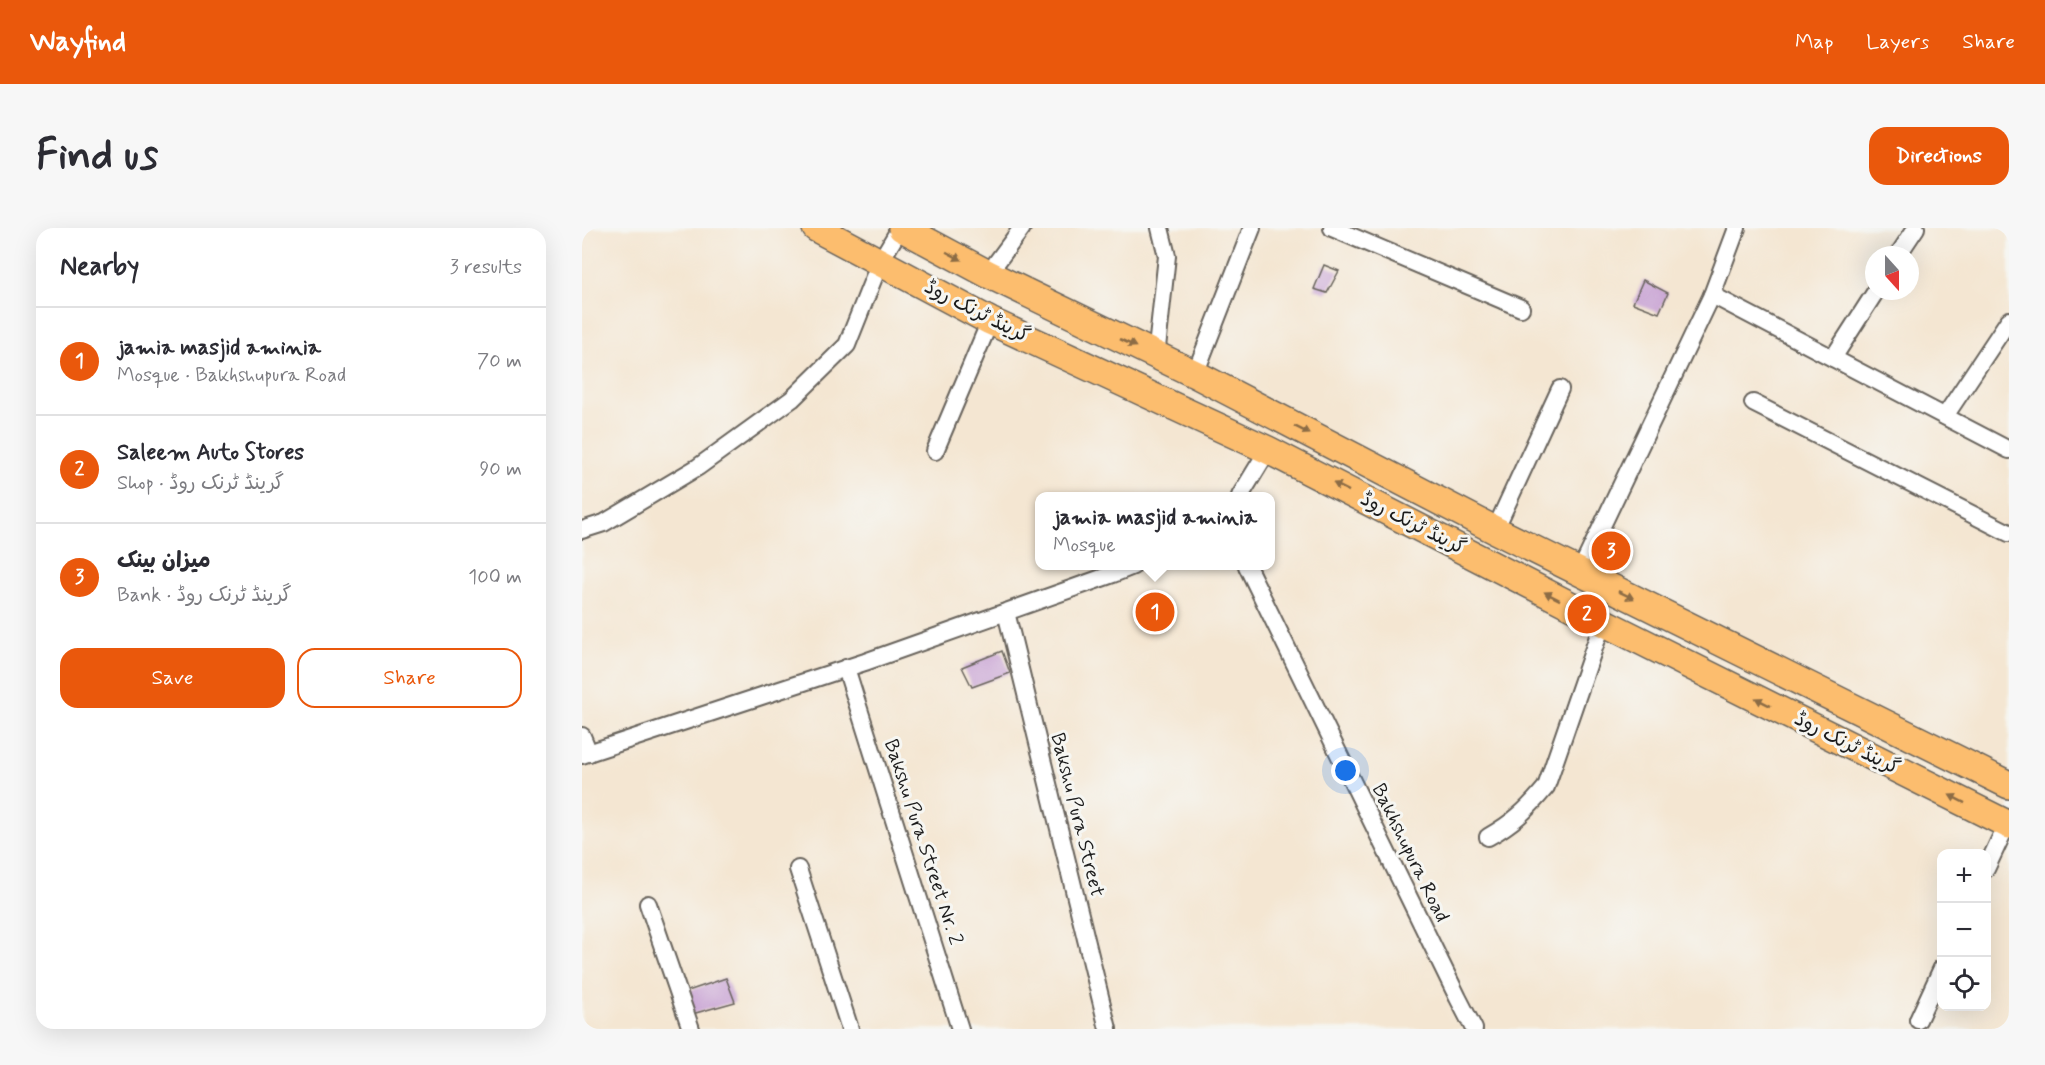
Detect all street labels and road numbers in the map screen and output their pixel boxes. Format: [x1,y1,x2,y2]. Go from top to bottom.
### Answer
street label: گرینڈ ٹرنک روڈ [920,274,1034,350]
street label: گرینڈ ٹرنک روڈ [1356,486,1470,562]
street label: گرینڈ ٹرنک روڈ [1790,706,1904,782]
street label: Bakshu Pura Street [1044,730,1110,900]
street label: Bakshu Pura Street Nr. 2 [877,736,969,948]
street label: Bakhshupura Road [1365,779,1455,927]

